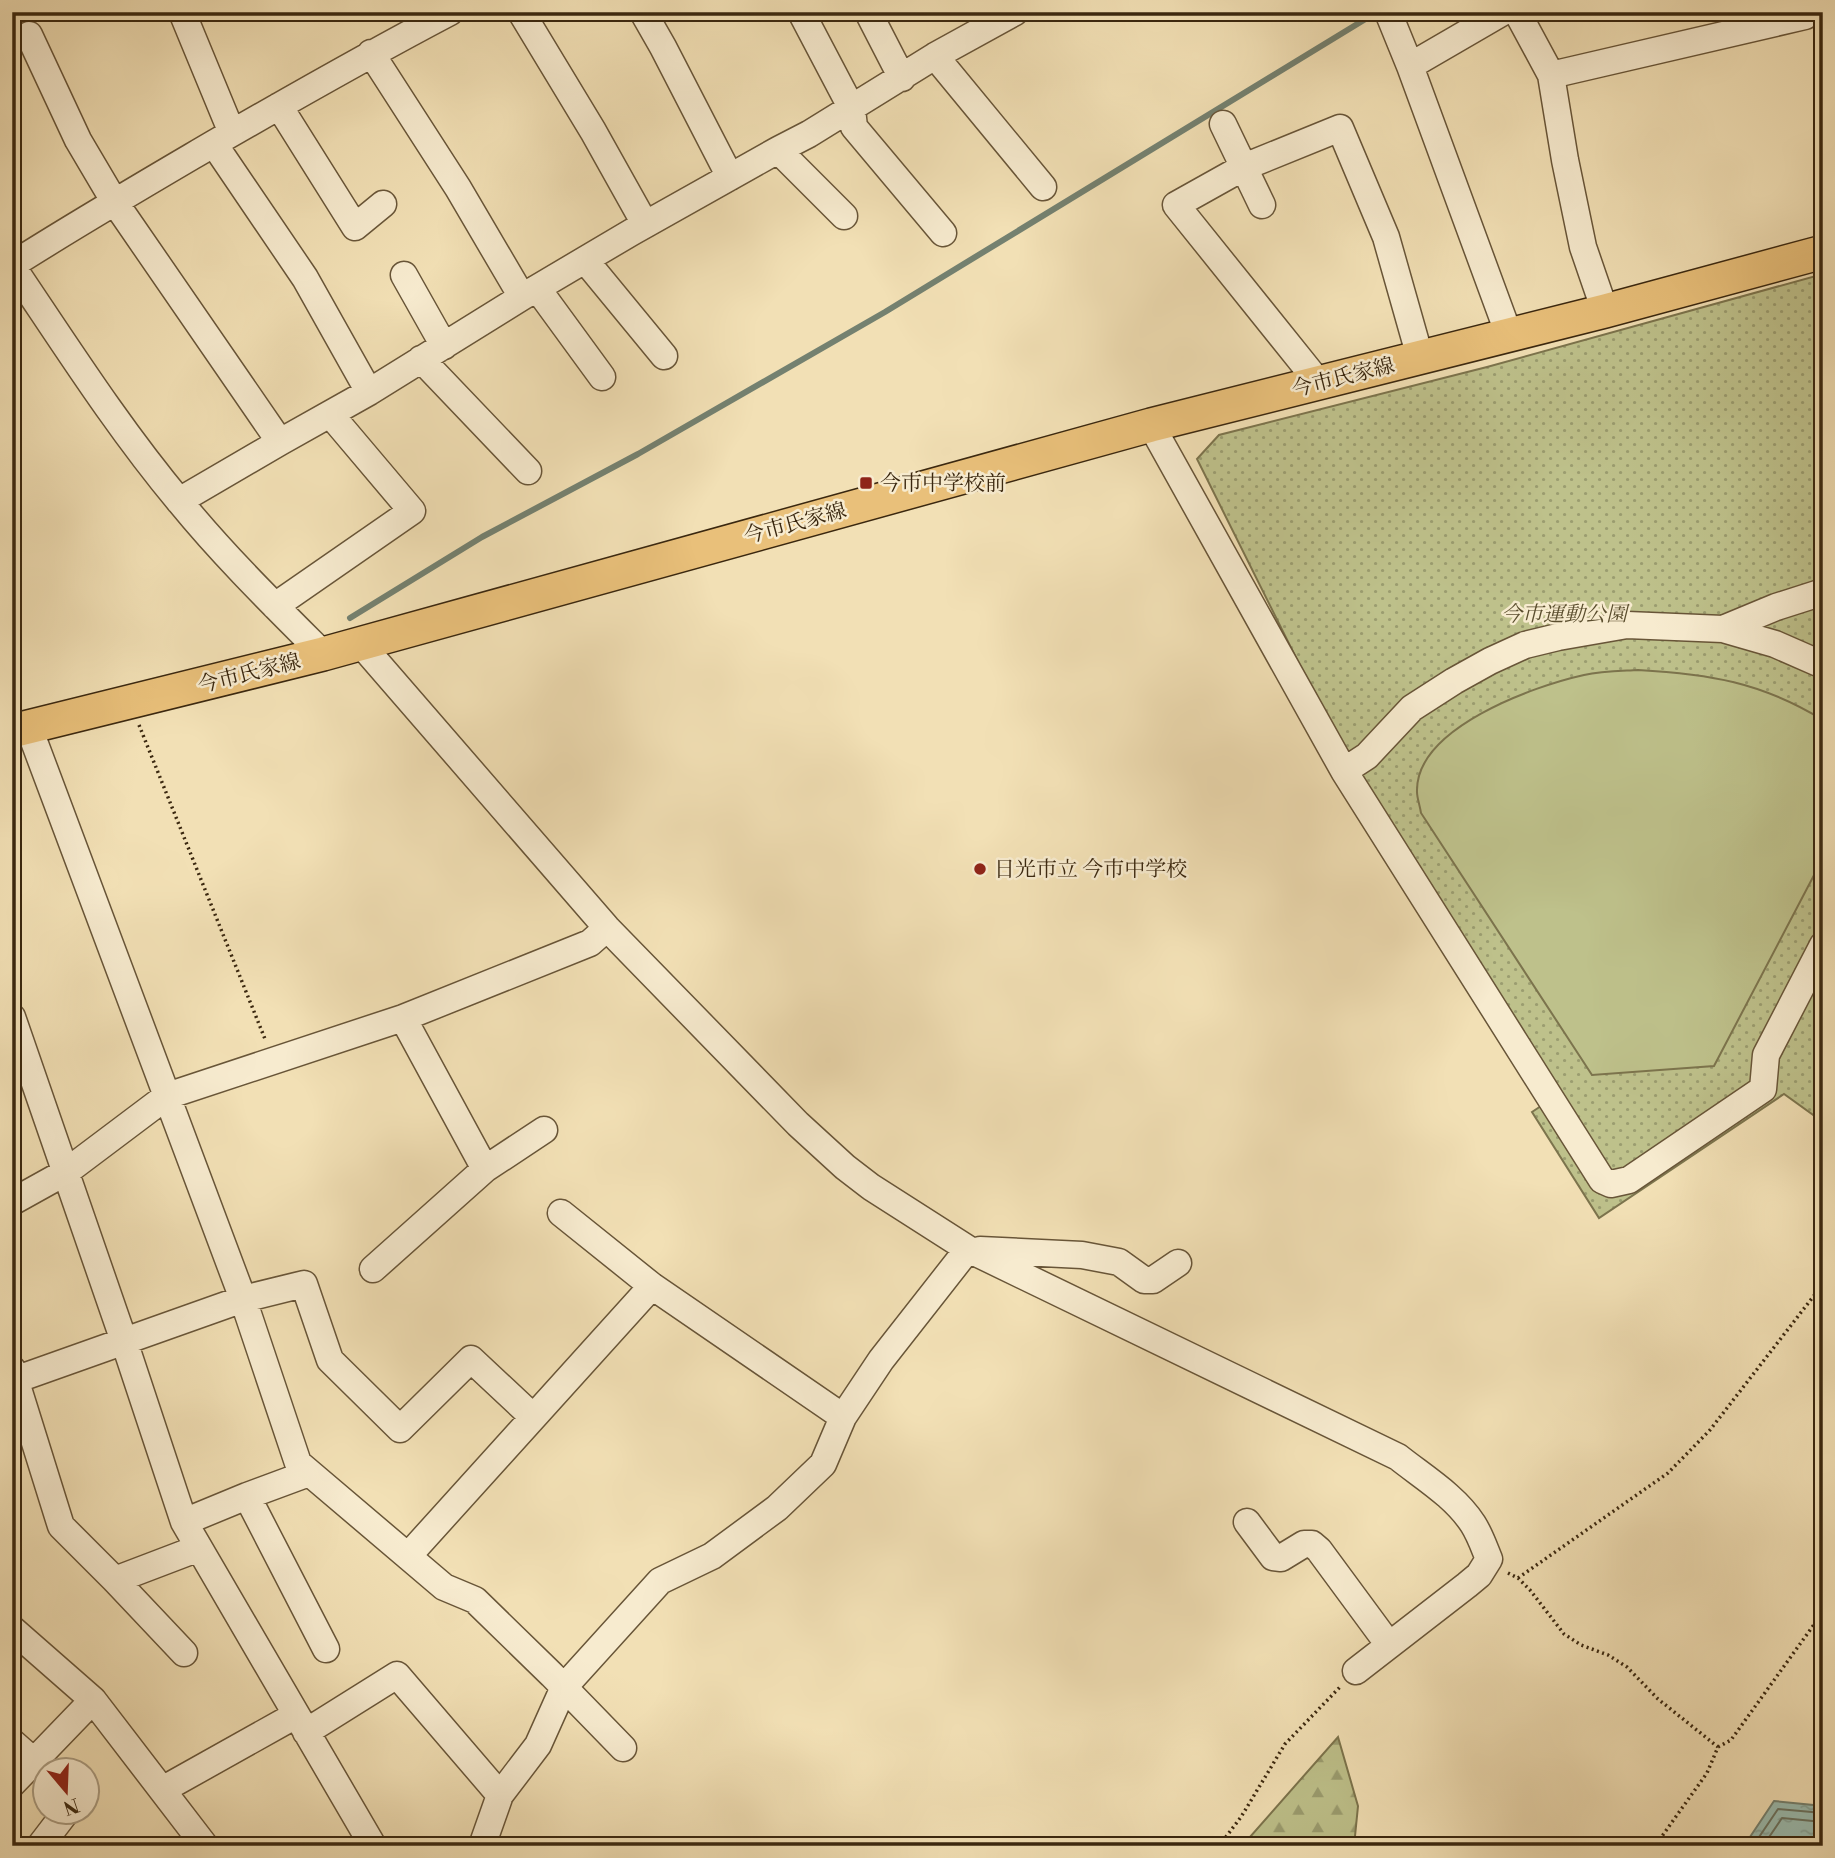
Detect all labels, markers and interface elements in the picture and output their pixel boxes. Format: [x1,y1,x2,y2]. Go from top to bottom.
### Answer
street label: 今市氏家線 [1289,353,1397,403]
place label: 今市中学校前 [880,471,1006,497]
marker: 今市中学校前 [858,475,874,491]
street label: 今市氏家線 [741,498,849,550]
park label: 今市運動公園 [1501,602,1630,628]
street label: 今市氏家線 [195,649,303,699]
place label: 日光市立 今市中学校 [994,857,1187,883]
marker: 日光市立 今市中学校 [972,861,988,877]
north arrow [32,1756,102,1826]
text: N [60,1792,82,1820]

